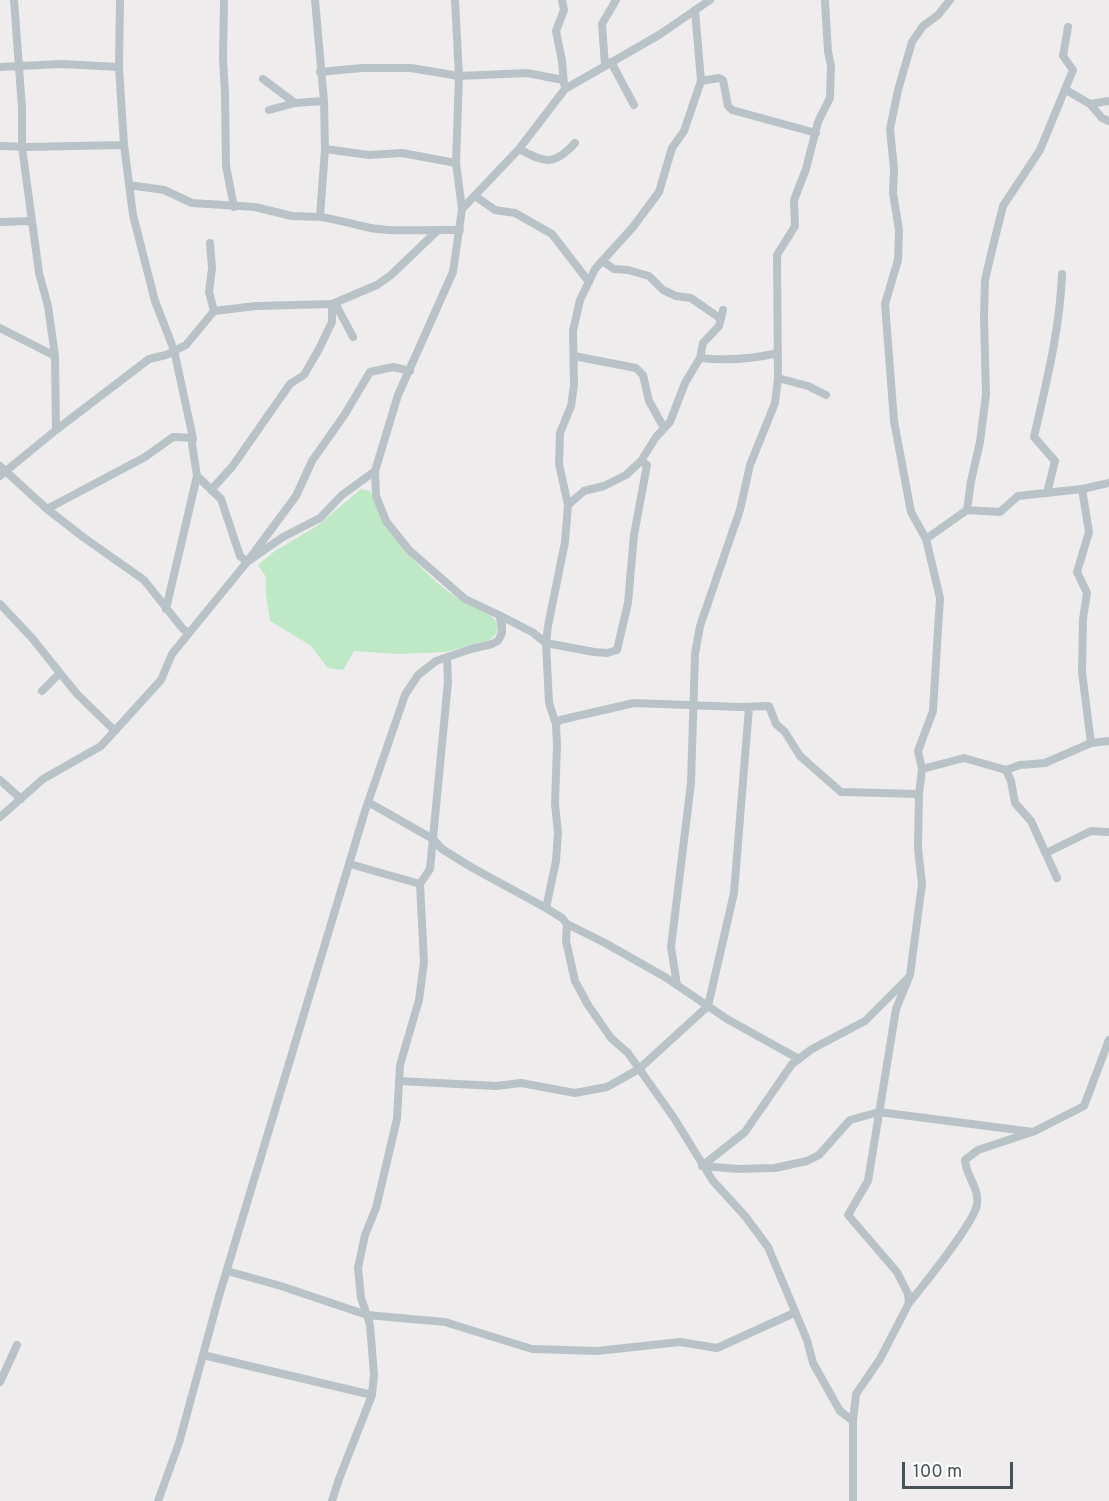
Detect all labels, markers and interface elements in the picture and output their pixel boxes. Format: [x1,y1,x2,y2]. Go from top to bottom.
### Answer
scale bar [905,1450,1016,1488]
text: 100 m [913,1461,962,1484]

